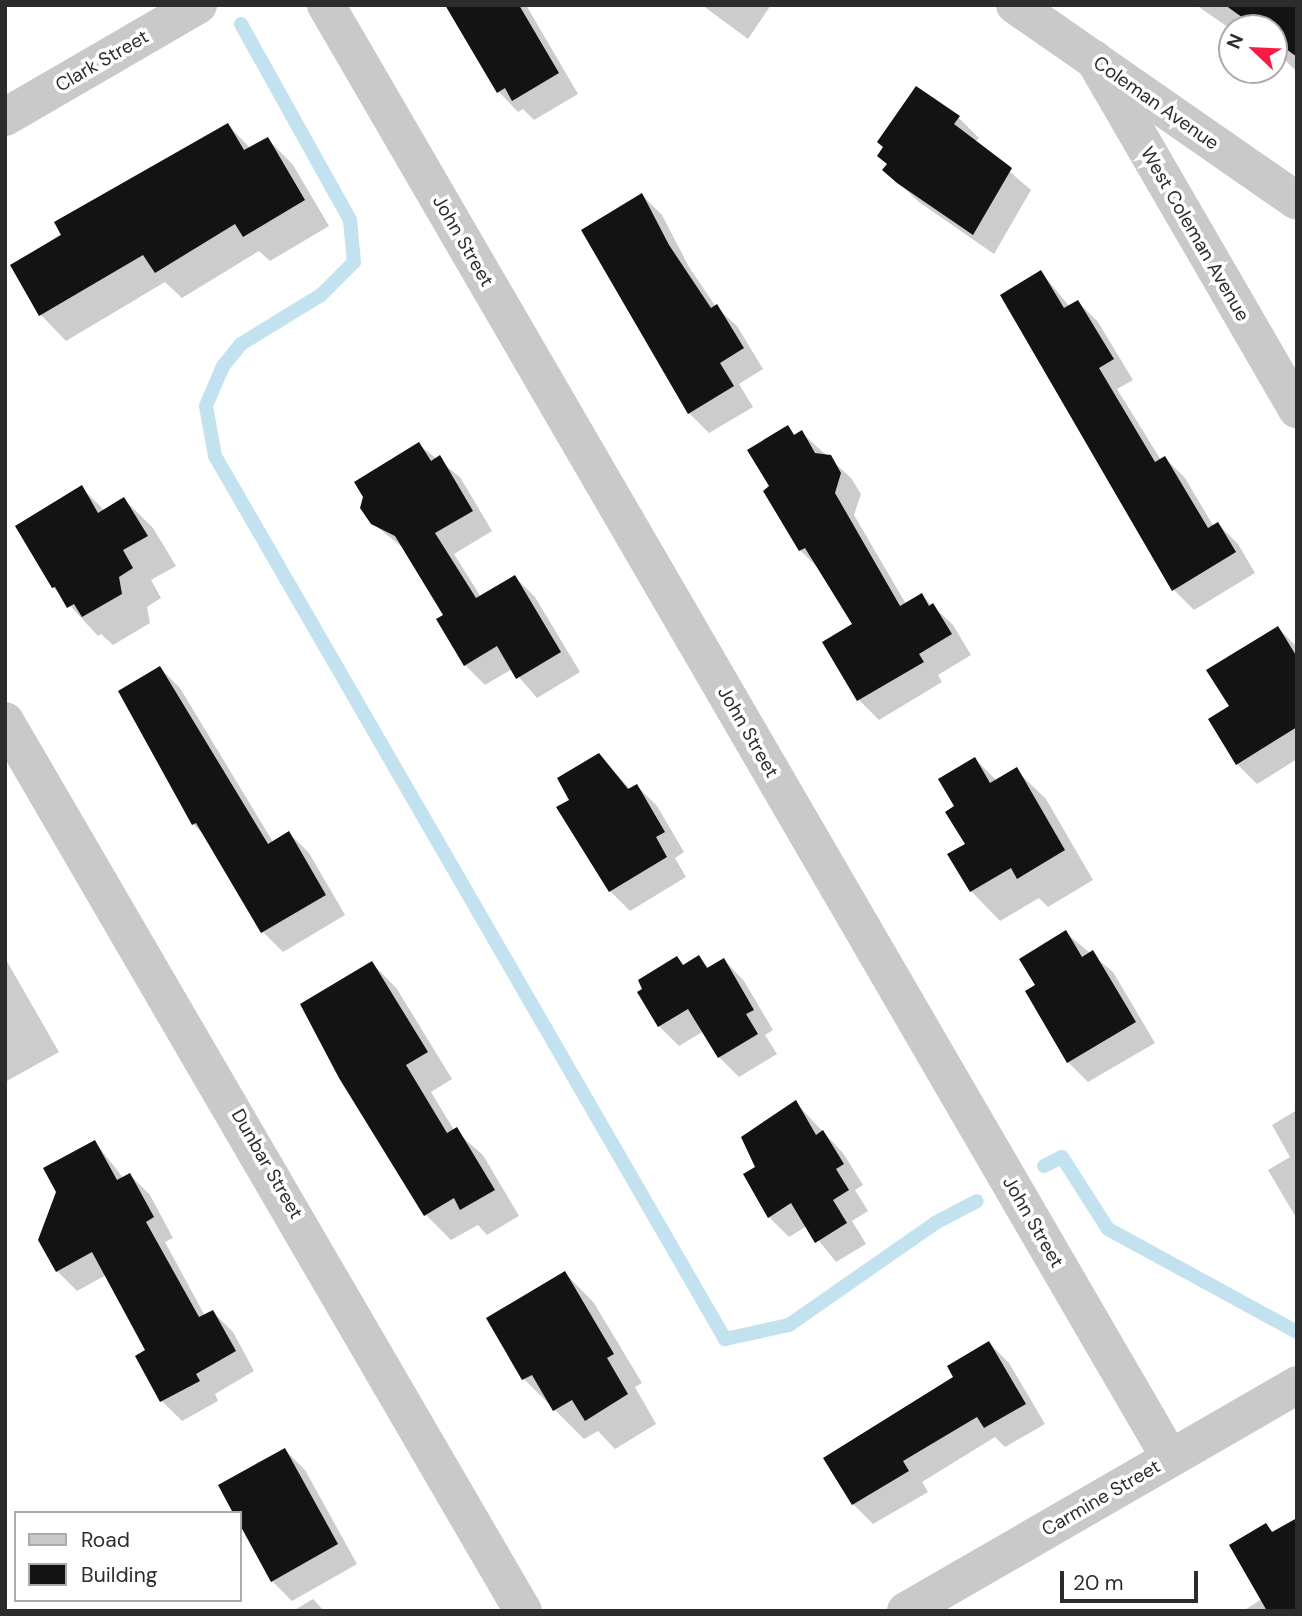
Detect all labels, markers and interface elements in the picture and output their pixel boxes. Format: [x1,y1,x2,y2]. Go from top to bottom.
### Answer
north arrow [1218,14,1288,84]
street label: Clark Street [51,25,153,97]
text: N [1221,30,1249,53]
street label: Coleman Avenue [1089,51,1223,155]
street label: West Coleman Avenue [1136,143,1254,325]
street label: John Street [428,191,498,291]
street label: John Street [713,682,783,782]
street label: Dunbar Street [226,1105,308,1223]
street label: John Street [998,1172,1068,1272]
street label: Carmine Street [1038,1455,1164,1541]
legend [14,1511,242,1602]
text: Road [81,1526,130,1554]
scale bar [1064,1556,1202,1600]
text: Building [81,1561,157,1589]
text: 20 m [1073,1569,1124,1597]

